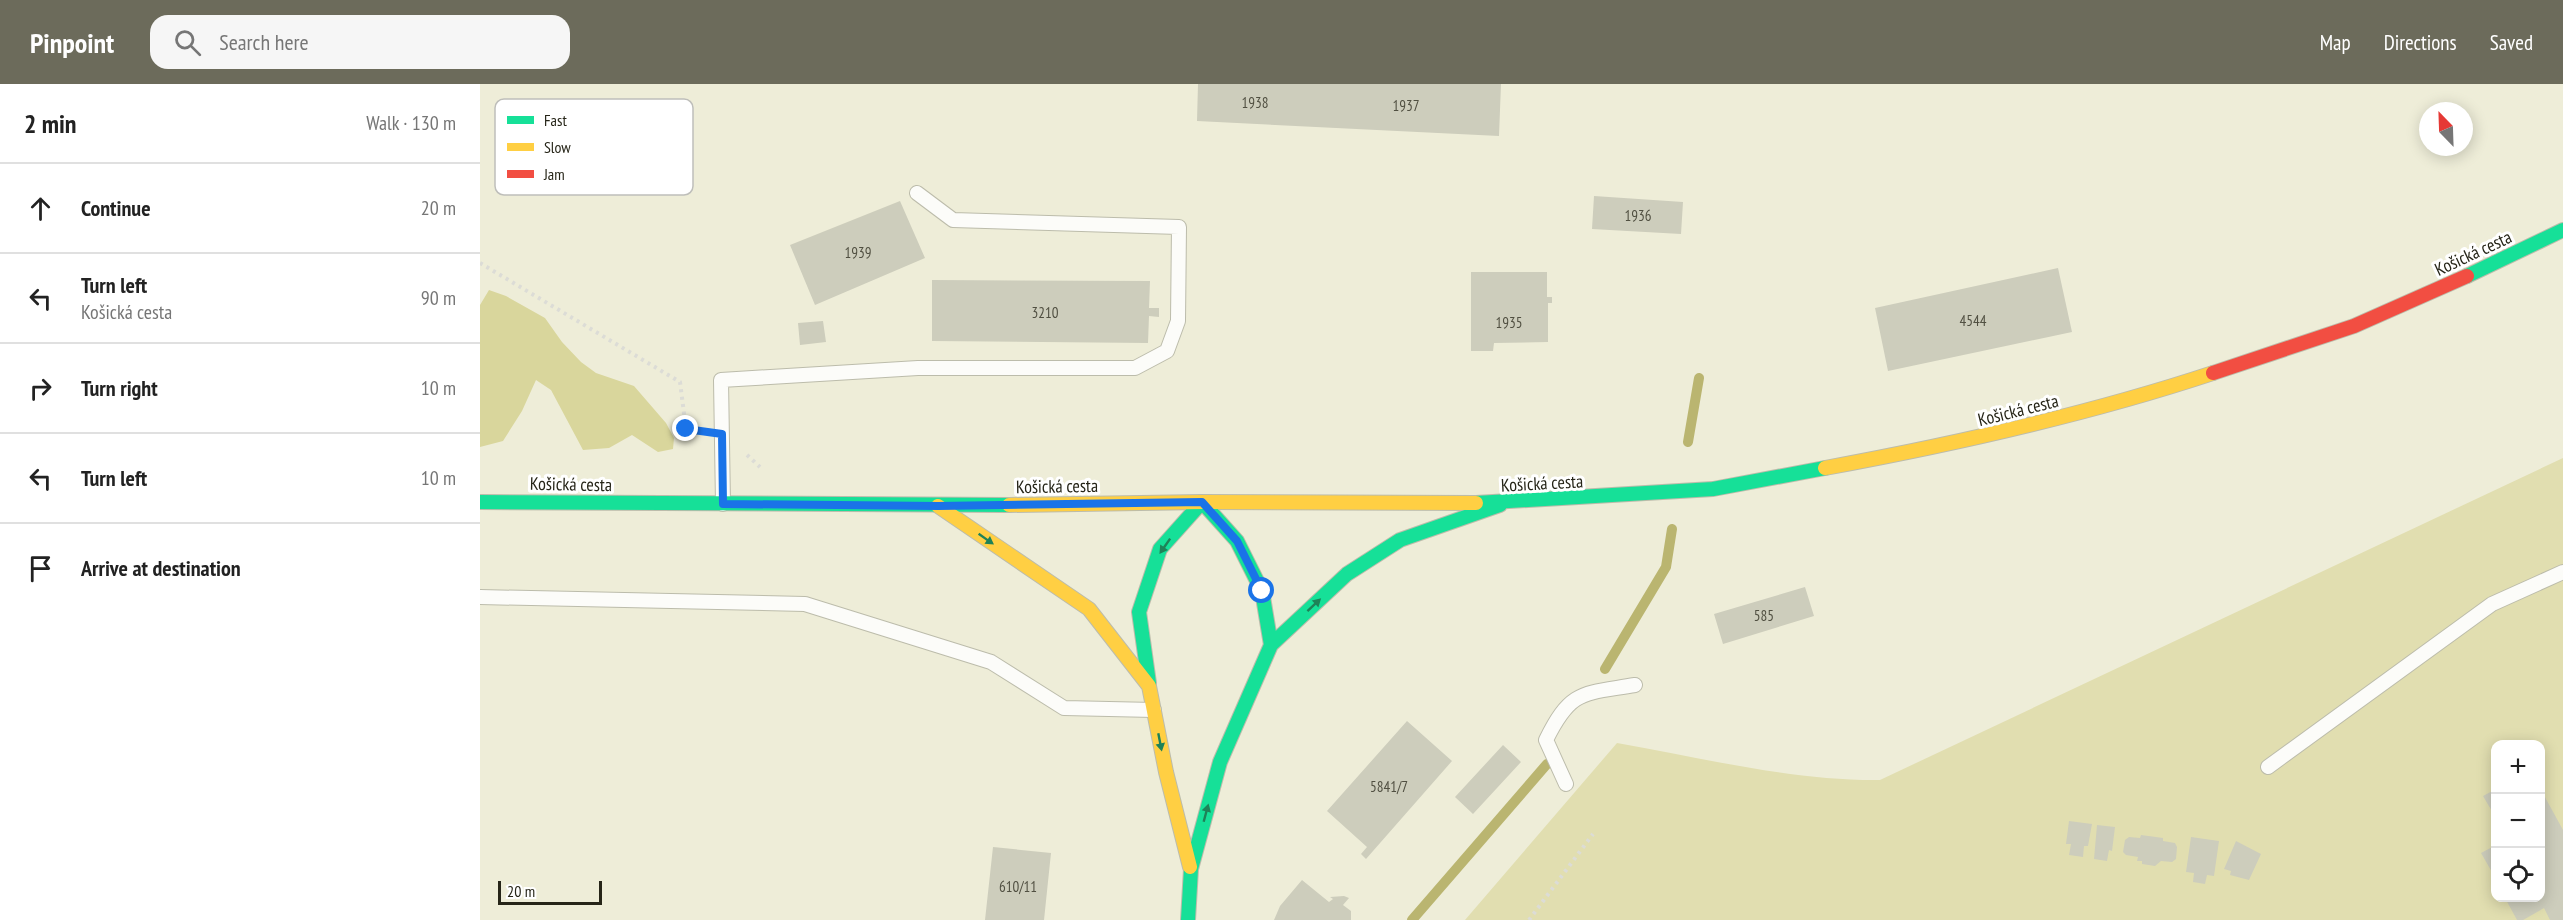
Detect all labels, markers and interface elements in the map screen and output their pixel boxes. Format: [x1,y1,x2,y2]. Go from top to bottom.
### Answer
search box [150,15,570,69]
text: Pinpoint [30,24,114,61]
icon: search [171,26,204,59]
text: Search here [219,28,309,56]
text: Map [2320,29,2351,56]
text: Directions [2384,29,2457,56]
text: Saved [2490,29,2533,56]
house number: 1938 [1241,93,1269,112]
house number: 1937 [1392,96,1420,115]
legend [495,99,693,195]
north arrow [2419,102,2473,156]
text: 2 min [24,107,77,140]
text: Walk · 130 m [366,110,456,136]
text: Fast [544,110,567,130]
text: Slow [544,137,571,157]
text: Jam [543,164,565,184]
icon: ahead [24,192,57,225]
text: Continue [81,194,151,222]
text: 20 m [421,195,456,221]
house number: 1936 [1624,206,1652,225]
street label: Košická cesta [2431,225,2515,281]
house number: 1939 [844,243,872,262]
text: Turn left [81,271,147,299]
icon: left [24,282,57,315]
text: 90 m [421,285,456,311]
text: Košická cesta [81,299,172,325]
house number: 3210 [1031,303,1059,322]
house number: 4544 [1959,311,1987,330]
house number: 1935 [1495,313,1523,332]
icon: right [24,372,57,405]
text: Turn right [81,374,158,402]
text: 10 m [421,375,456,401]
street label: Košická cesta [1975,389,2061,431]
route end [672,415,698,441]
icon: left [24,462,57,495]
text: Turn left [81,464,147,492]
text: 10 m [421,465,456,491]
street label: Košická cesta [1500,469,1584,497]
street label: Košická cesta [530,472,612,496]
street label: Košická cesta [1016,474,1098,498]
one-way arrow [978,533,994,544]
one-way arrow [1159,538,1170,555]
icon: arrive [24,552,57,585]
text: Arrive at destination [81,554,241,582]
route start [1248,577,1274,603]
one-way arrow [1306,598,1321,612]
house number: 585 [1754,606,1774,625]
one-way arrow [1156,732,1165,751]
map controls [2491,740,2545,902]
button: + [2491,740,2545,794]
house number: 5841/7 [1370,777,1408,796]
button: − [2491,794,2545,848]
one-way arrow [1202,804,1212,822]
button: locate [2491,848,2545,902]
house number: 610/11 [999,877,1037,896]
scale bar [498,878,602,906]
text: 20 m [507,881,535,901]

